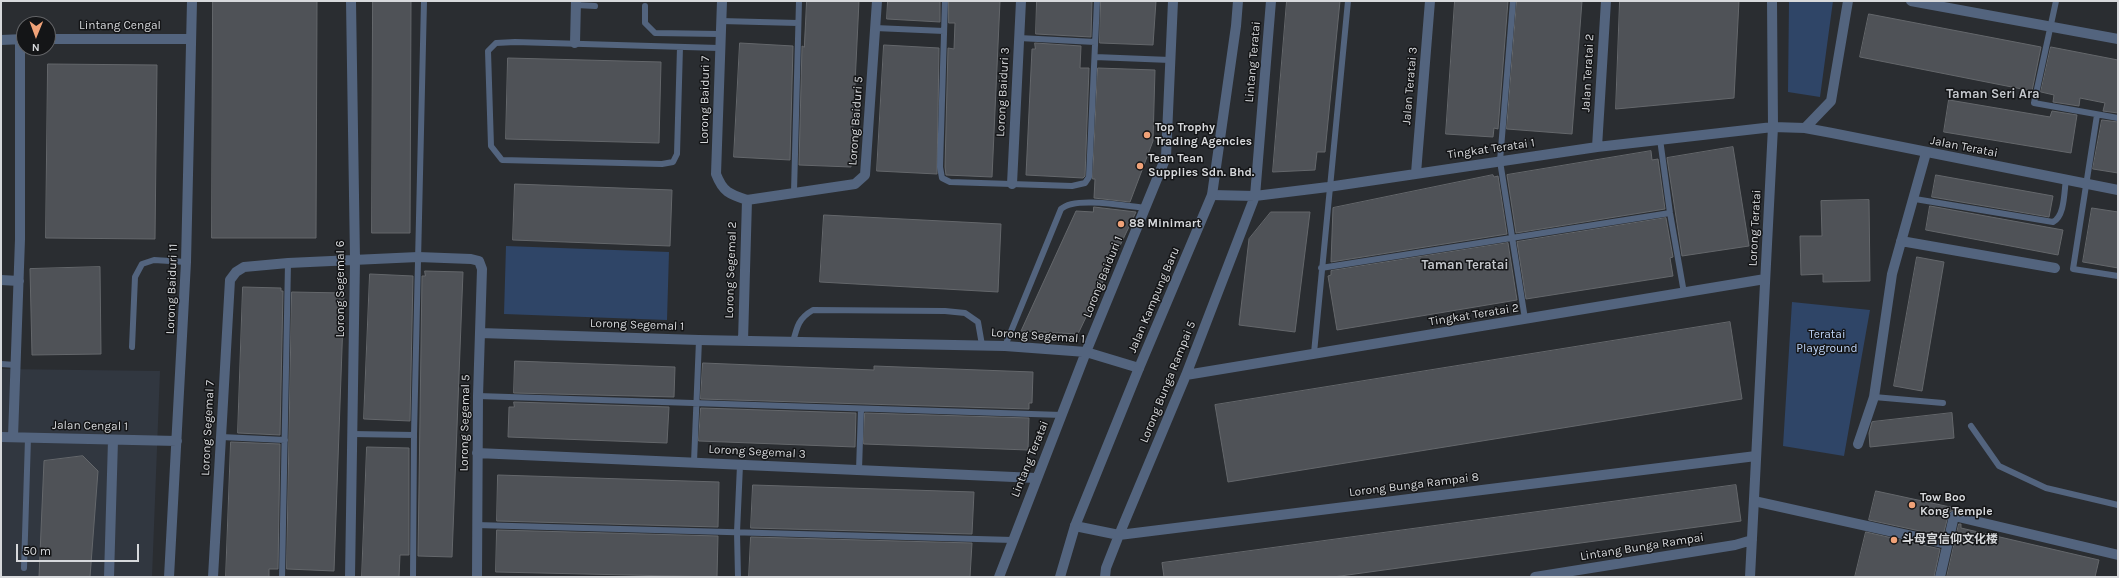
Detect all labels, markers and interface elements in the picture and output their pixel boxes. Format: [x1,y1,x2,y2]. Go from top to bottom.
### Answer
north arrow [16,16,56,56]
street label: Lintang Cengal [79,19,161,33]
street label: Lintang Teratai [1242,21,1264,103]
street label: Jalan Teratai 2 [1579,34,1597,112]
text: N [32,41,40,54]
street label: Jalan Teratai 3 [1399,46,1421,126]
street label: Lorong Baiduri 3 [993,47,1013,137]
street label: Lorong Baiduri 7 [697,56,713,144]
street label: Lorong Baiduri 5 [846,76,866,166]
district label: Taman Seri Ara [1946,86,2040,102]
place label: Top Trophy Trading Agencies [1155,121,1252,149]
marker: Top Trophy Trading Agencies [1142,130,1152,140]
street label: Jalan Teratai [1929,133,1999,161]
street label: Tingkat Teratai 1 [1446,136,1536,162]
place label: Tean Tean Supplies Sdn. Bhd. [1148,152,1254,180]
marker: Tean Tean Supplies Sdn. Bhd. [1135,161,1145,171]
street label: Lorong Teratai [1746,189,1764,267]
place label: 88 Minimart [1129,217,1201,231]
marker: 88 Minimart [1116,219,1126,229]
street label: Lorong Segemal 2 [722,221,740,319]
street label: Lorong Baiduri 1 [1080,234,1126,320]
street label: Lorong Segemal 6 [334,240,348,338]
street label: Lorong Baiduri 11 [163,243,181,335]
street label: Jalan Kampung Baru [1125,245,1183,355]
district label: Taman Teratai [1421,257,1509,273]
street label: Tingkat Teratai 2 [1428,301,1520,329]
street label: Lorong Segemal 1 [590,316,684,334]
street label: Lorong Bunga Rampai 5 [1137,319,1199,445]
street label: Lorong Segemal 1 [990,326,1086,346]
park label: Teratai Playground [1796,328,1858,356]
street label: Lorong Segemal 5 [457,374,473,472]
street label: Lorong Segemal 7 [198,380,218,476]
street label: Jalan Cengal 1 [52,418,128,434]
street label: Lintang Teratai [1008,419,1052,499]
street label: Lorong Segemal 3 [708,442,806,462]
street label: Lorong Bunga Rampai 8 [1348,470,1480,500]
place label: Tow Boo Kong Temple [1920,491,1993,519]
marker: Tow Boo Kong Temple [1907,500,1917,510]
street label: Lintang Bunga Rampai [1579,530,1705,564]
place label: 斗母宫信仰文化楼 [1902,533,1998,547]
marker: 斗母宫信仰文化楼 [1889,535,1899,545]
scale bar [18,536,141,562]
text: 50 m [23,544,51,558]

